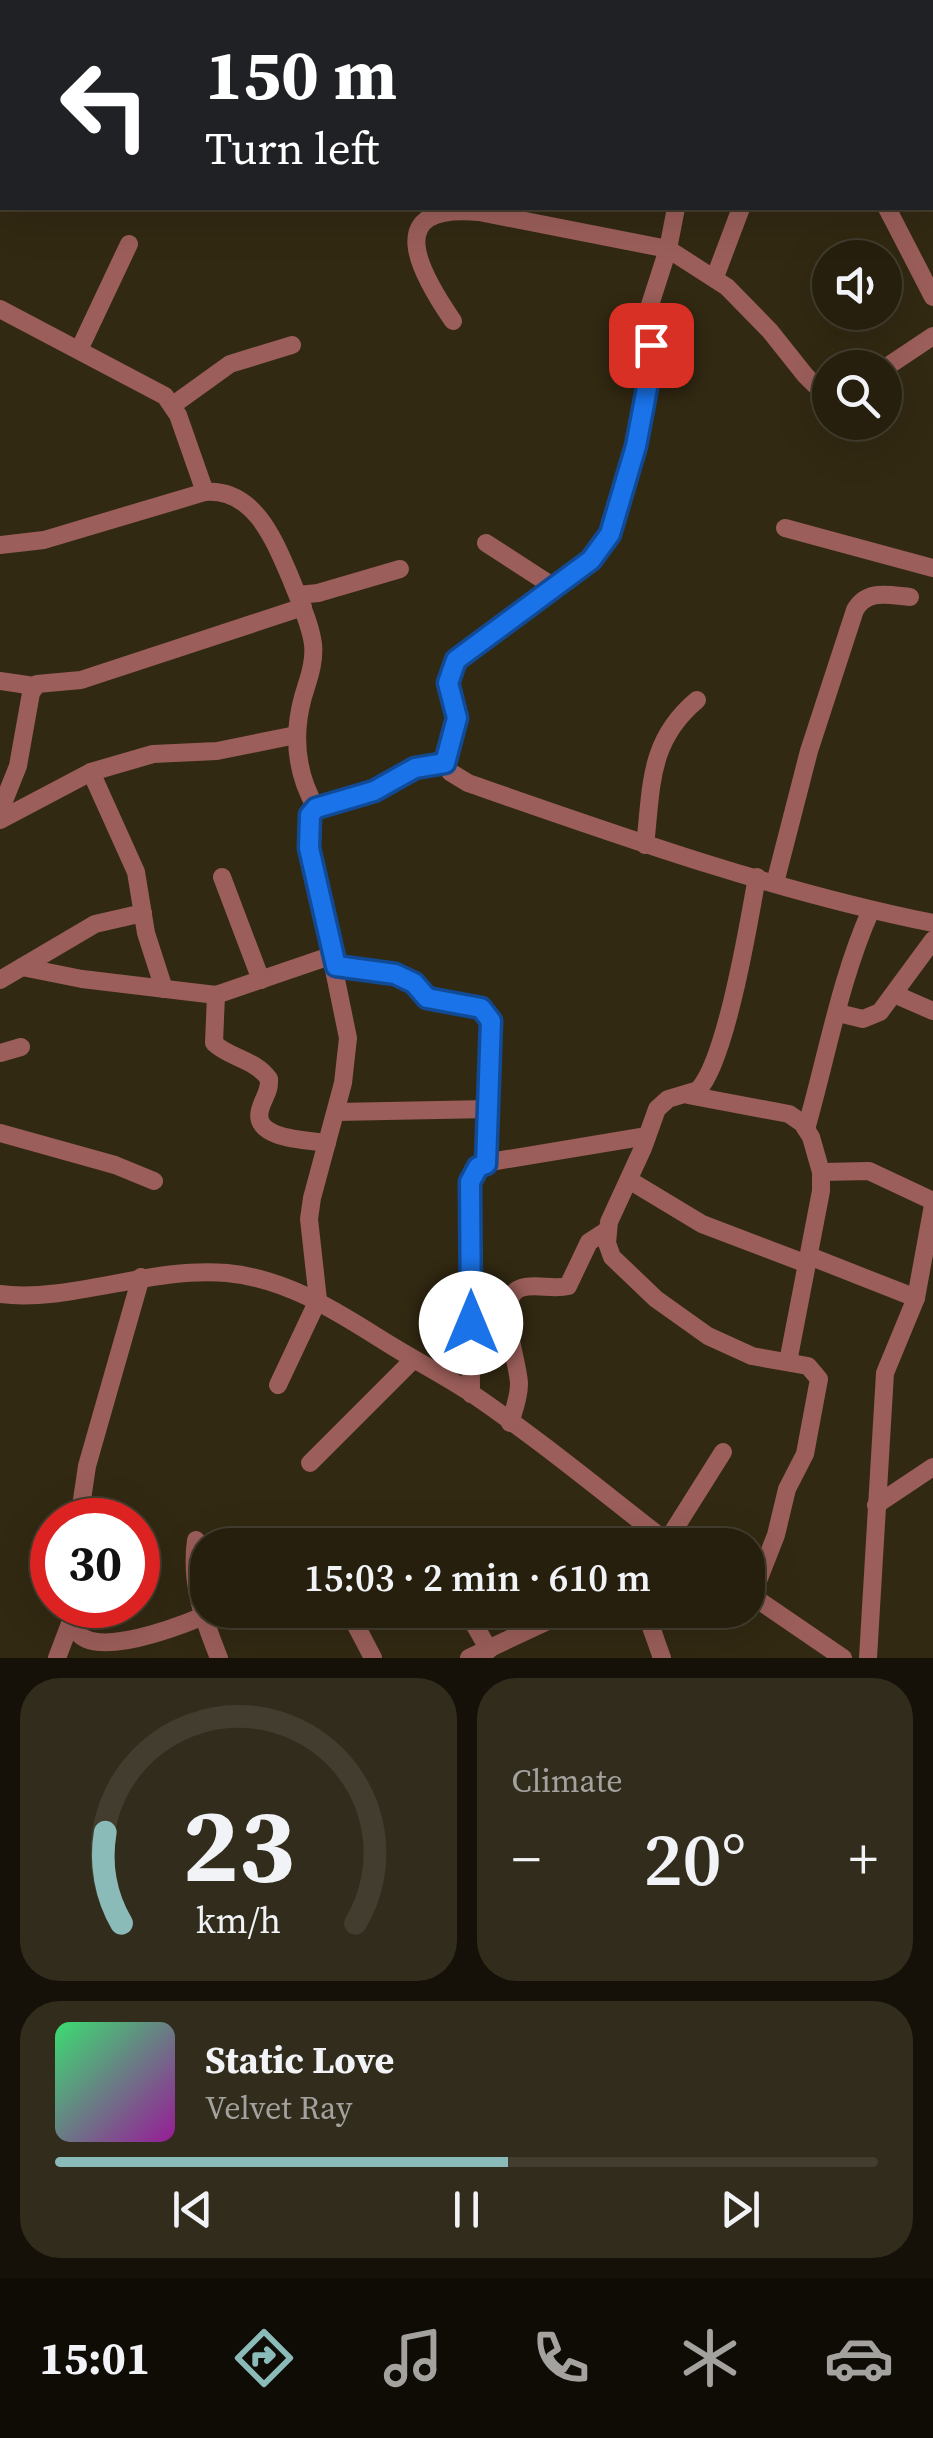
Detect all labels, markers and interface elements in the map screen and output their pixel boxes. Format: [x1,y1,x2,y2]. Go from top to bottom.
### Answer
text: 150 m [205,26,397,122]
icon: left [40,40,170,170]
text: Turn left [205,117,379,179]
map controls [812,240,902,440]
button: sound [812,240,902,330]
pin [609,303,694,388]
icon: arrive [624,318,679,373]
button: search [812,350,902,440]
position arrow [419,1271,523,1375]
speed limit sign: 30 [30,1498,160,1628]
text: 15:03 · 2 min · 610 m [304,1552,651,1604]
text: Climate [512,1759,623,1803]
text: 23 [182,1773,295,1916]
text: 20° [643,1807,746,1910]
text: − [512,1821,541,1896]
text: + [849,1821,878,1896]
text: km/h [196,1896,281,1945]
text: Static Love [205,2034,394,2086]
text: Velvet Ray [205,2086,352,2130]
icon: previous [165,2182,220,2237]
icon: pause [439,2182,494,2237]
icon: next [713,2182,768,2237]
icon: directions [229,2323,299,2393]
icon: music [378,2323,448,2393]
icon: phone [526,2323,596,2393]
icon: climate [675,2323,745,2393]
icon: car [824,2323,894,2393]
text: 15:01 [39,2327,150,2389]

